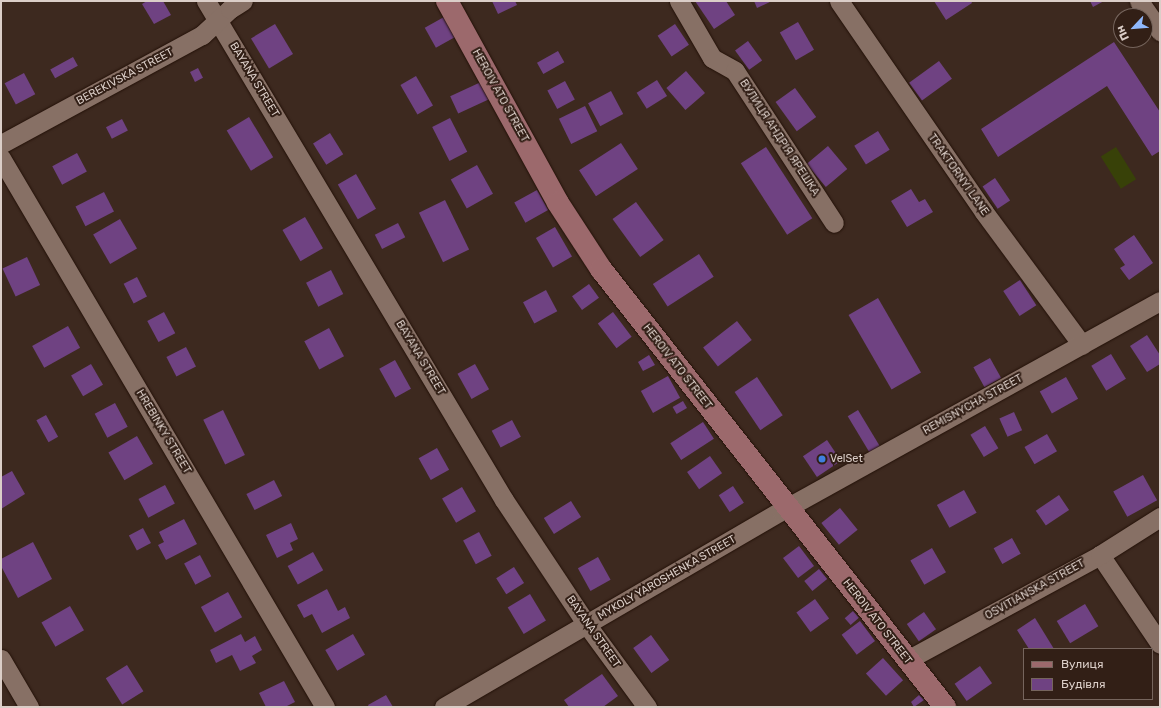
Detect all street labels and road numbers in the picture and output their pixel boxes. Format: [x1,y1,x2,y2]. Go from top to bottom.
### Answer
street label: BAYANA STREET [226,40,282,120]
street label: BEREKIVSKA STREET [74,46,176,108]
street label: HEROIV ATO STREET [469,47,531,145]
street label: ВУЛИЦЯ АНДРІЯ ЯРЕШКА [736,77,822,199]
street label: TRAKTORNYI LANE [925,132,991,218]
street label: BAYANA STREET [392,318,448,398]
street label: HEROIV ATO STREET [639,322,715,412]
street label: REMISNYCHA STREET [921,372,1025,438]
street label: HREBINKY STREET [133,387,193,477]
street label: MYKOLY YAROSHENKA STREET [595,533,739,623]
street label: OSVITIANSKA STREET [983,557,1087,623]
street label: HEROIV ATO STREET [839,577,915,667]
street label: BAYANA STREET [563,593,623,671]

